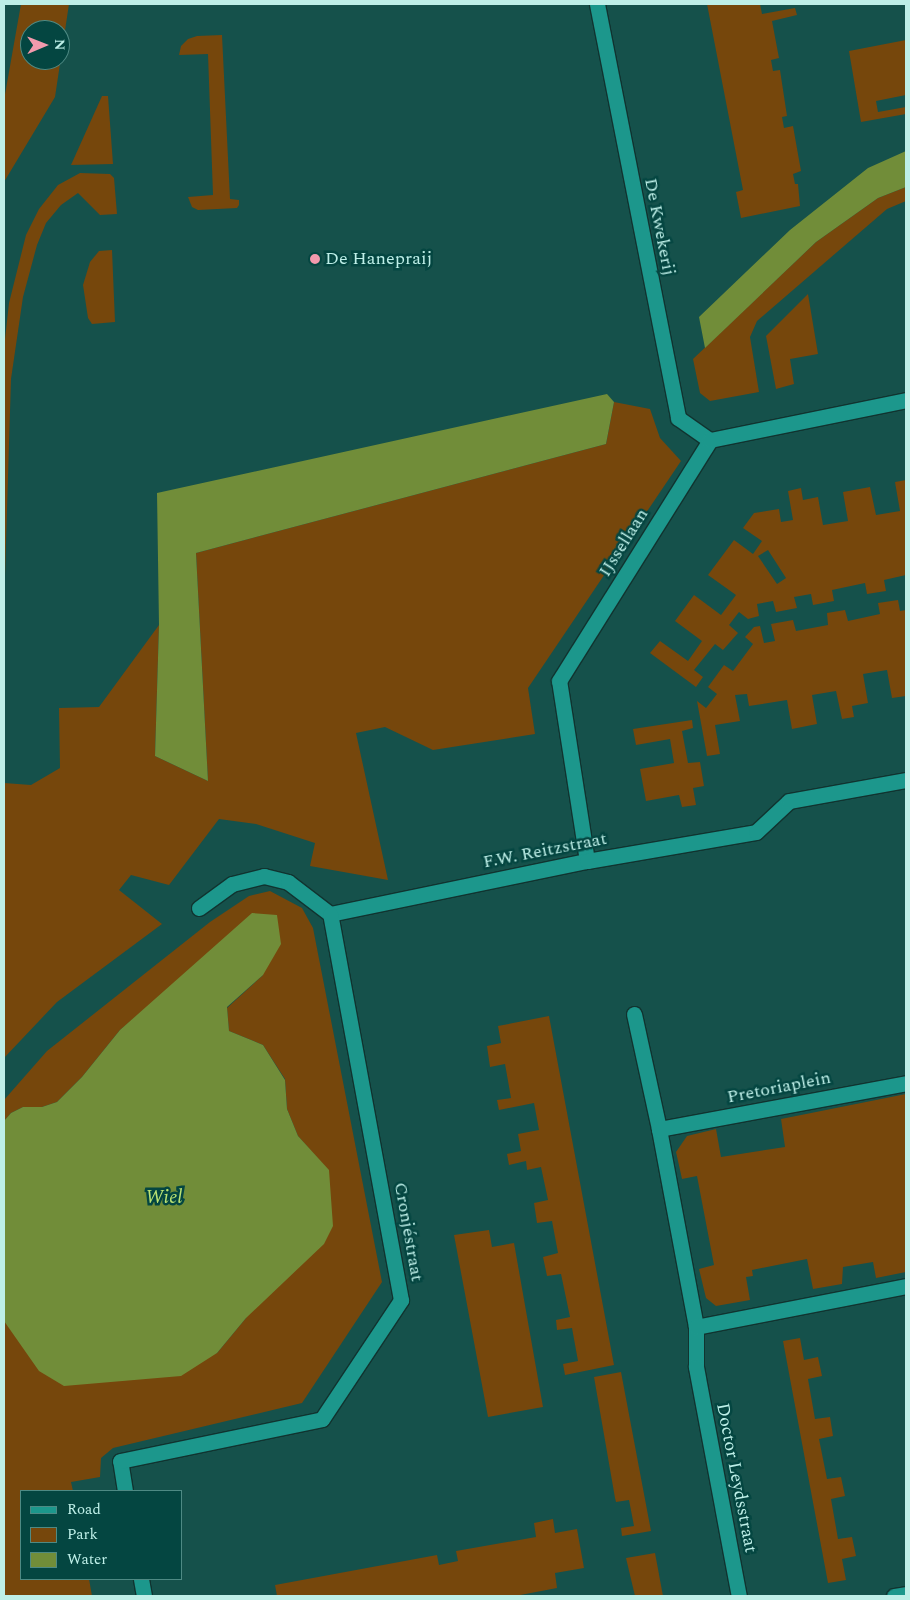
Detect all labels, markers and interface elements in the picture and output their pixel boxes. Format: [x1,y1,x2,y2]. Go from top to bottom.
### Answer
north arrow [20,20,70,70]
text: N [49,39,70,51]
street label: De Kwekerij [639,176,679,278]
place label: De Hanepraij [325,248,432,270]
marker: De Hanepraij [309,253,321,265]
street label: IJssellaan [595,505,653,581]
street label: F.W. Reitzstraat [481,828,609,874]
street label: Pretoriaplein [725,1067,833,1109]
street label: Cronjéstraat [389,1181,427,1283]
water label: Wiel [146,1187,182,1209]
street label: Doctor Leydsstraat [711,1401,761,1555]
legend [20,1490,182,1580]
text: Road [67,1498,101,1521]
text: Park [67,1523,98,1546]
text: Water [67,1548,107,1571]

